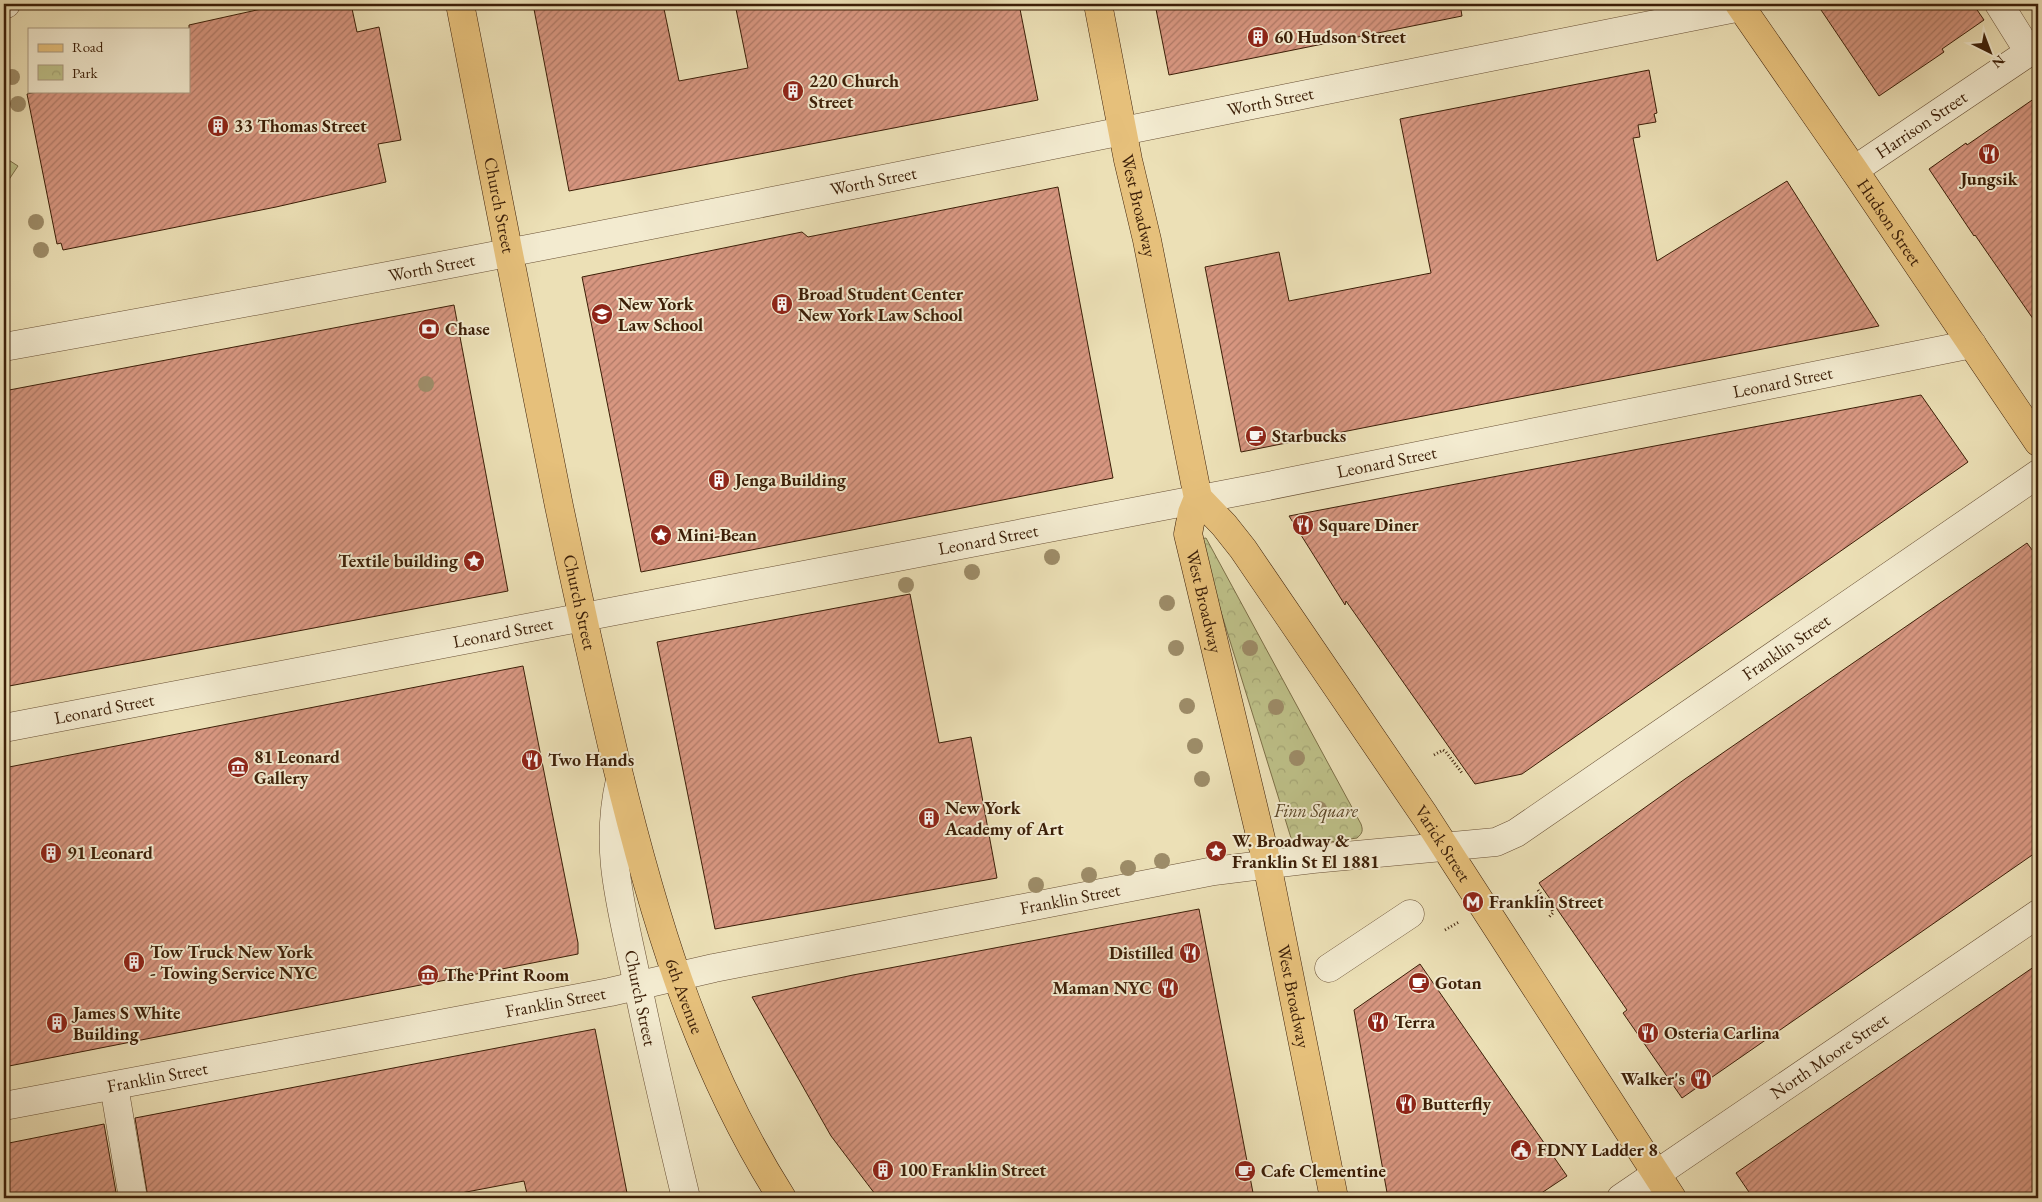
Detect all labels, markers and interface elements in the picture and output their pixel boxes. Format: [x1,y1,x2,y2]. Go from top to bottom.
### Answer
building icon: 60 Hudson Street [1246,25,1270,49]
place label: 60 Hudson Street [1274,25,1406,48]
legend [28,28,190,92]
north arrow [1964,28,2014,78]
text: Road [72,37,104,56]
text: N [1988,51,2009,73]
text: Park [72,63,99,82]
place label: 220 Church Street [809,69,899,113]
building icon: 220 Church Street [781,79,805,103]
street label: Worth Street [1225,81,1316,121]
street label: Harrison Street [1871,85,1971,163]
building icon: 33 Thomas Street [206,114,230,138]
place label: 33 Thomas Street [234,114,367,137]
restaurant icon: Jungsik [1977,142,2001,166]
street label: West Broadway [1116,152,1162,259]
street label: Church Street [479,155,521,255]
street label: Worth Street [828,161,919,200]
place label: Jungsik [1959,167,2019,190]
street label: Hudson Street [1852,174,1928,270]
street label: Worth Street [386,247,477,287]
place label: Broad Student Center New York Law School [798,282,964,326]
place label: New York Law School [618,292,703,336]
building icon: Broad Student Center New York Law School [770,292,794,316]
school or university icon: New York Law School [590,302,614,326]
bank icon: Chase [417,317,441,341]
place label: Chase [445,317,490,340]
street label: Leonard Street [1731,360,1835,403]
cafe icon: Starbucks [1244,424,1268,448]
place label: Starbucks [1272,424,1346,447]
street label: Leonard Street [1335,440,1439,483]
building icon: Jenga Building [707,468,731,492]
place label: Jenga Building [733,468,847,491]
restaurant icon: Square Diner [1291,513,1315,537]
place label: Square Diner [1319,513,1419,536]
street label: Leonard Street [936,518,1040,560]
place icon: Mini-Bean [649,523,673,547]
place label: Mini-Bean [677,523,757,546]
street label: West Broadway [1181,548,1228,655]
place label: Textile building [338,549,459,572]
place icon: Textile building [462,549,486,573]
street label: Church Street [558,552,602,652]
street label: Franklin Street [1737,608,1835,685]
street label: Leonard Street [451,611,555,653]
street label: Leonard Street [52,687,156,729]
place label: 81 Leonard Gallery [254,745,340,789]
restaurant icon: Two Hands [520,748,544,772]
place label: Two Hands [548,748,634,771]
museum icon: 81 Leonard Gallery [226,755,250,779]
place label: New York Academy of Art [944,796,1064,840]
park label: Finn Square [1273,799,1359,824]
street label: Varick Street [1410,800,1477,886]
building icon: New York Academy of Art [917,806,941,830]
place label: W. Broadway & Franklin St El 1881 [1232,829,1380,873]
place icon: W. Broadway & Franklin St El 1881 [1204,839,1228,863]
building icon: 91 Leonard [39,841,63,865]
place label: 91 Leonard [67,841,153,864]
street label: Franklin Street [1018,877,1122,919]
metro station icon: Franklin Street [1461,890,1485,914]
place label: Franklin Street [1489,890,1604,913]
place label: Tow Truck New York - Towing Service NYC [150,940,318,984]
place label: Distilled [1109,941,1174,964]
restaurant icon: Distilled [1178,941,1202,965]
street label: West Broadway [1272,942,1316,1050]
street label: Church Street [620,948,662,1048]
building icon: Tow Truck New York - Towing Service NYC [122,950,146,974]
street label: 6th Avenue [661,955,709,1037]
museum icon: The Print Room [416,963,440,987]
place label: The Print Room [444,963,570,986]
cafe icon: Gotan [1407,971,1431,995]
place label: Gotan [1435,971,1482,994]
place label: Maman NYC [1053,976,1152,999]
restaurant icon: Maman NYC [1156,976,1180,1000]
street label: Franklin Street [503,981,608,1023]
place label: James S White Building [71,1001,181,1045]
street label: North Moore Street [1766,1007,1893,1104]
restaurant icon: Terra [1366,1010,1390,1034]
place label: Terra [1394,1010,1435,1033]
building icon: James S White Building [45,1011,69,1035]
restaurant icon: Osteria Carlina [1636,1021,1660,1045]
place label: Osteria Carlina [1664,1021,1780,1044]
street label: Franklin Street [105,1056,210,1097]
place label: Walker's [1620,1067,1685,1090]
restaurant icon: Walker's [1689,1067,1713,1091]
restaurant icon: Butterfly [1394,1092,1418,1116]
place label: Butterfly [1422,1092,1491,1115]
public building icon: FDNY Ladder 8 [1509,1138,1533,1162]
place label: FDNY Ladder 8 [1537,1138,1658,1161]
building icon: 100 Franklin Street [871,1158,895,1182]
place label: 100 Franklin Street [899,1158,1047,1181]
cafe icon: Cafe Clementine [1233,1159,1257,1183]
place label: Cafe Clementine [1261,1159,1387,1182]

